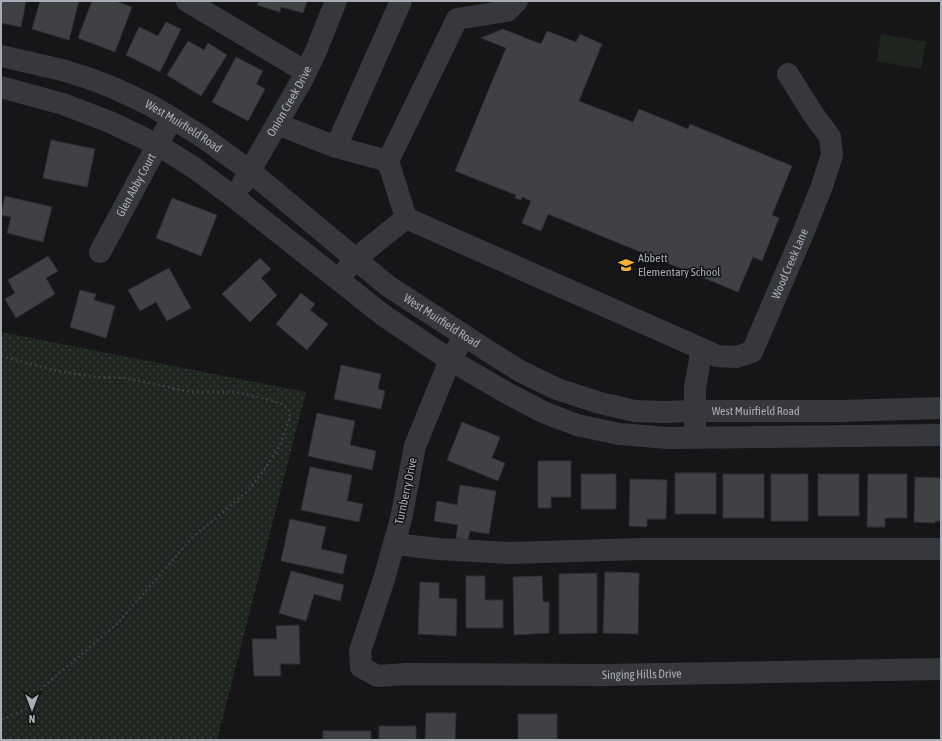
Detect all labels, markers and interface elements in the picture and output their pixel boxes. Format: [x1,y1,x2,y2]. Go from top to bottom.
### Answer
street label: Onion Creek Drive [264,64,315,139]
street label: West Muirfield Road [142,97,225,156]
street label: Glen Abby Court [113,150,159,219]
street label: Wood Creek Lane [769,226,811,301]
place label: Abbett Elementary School [638,251,721,279]
school or university icon: Abbett Elementary School [617,256,635,274]
street label: West Muirfield Road [401,291,482,351]
street label: West Muirfield Road [712,404,800,418]
street label: Turnberry Drive [392,456,420,526]
street label: Singing Hills Drive [602,667,682,682]
north arrow [12,689,52,729]
text: N [29,713,35,725]

